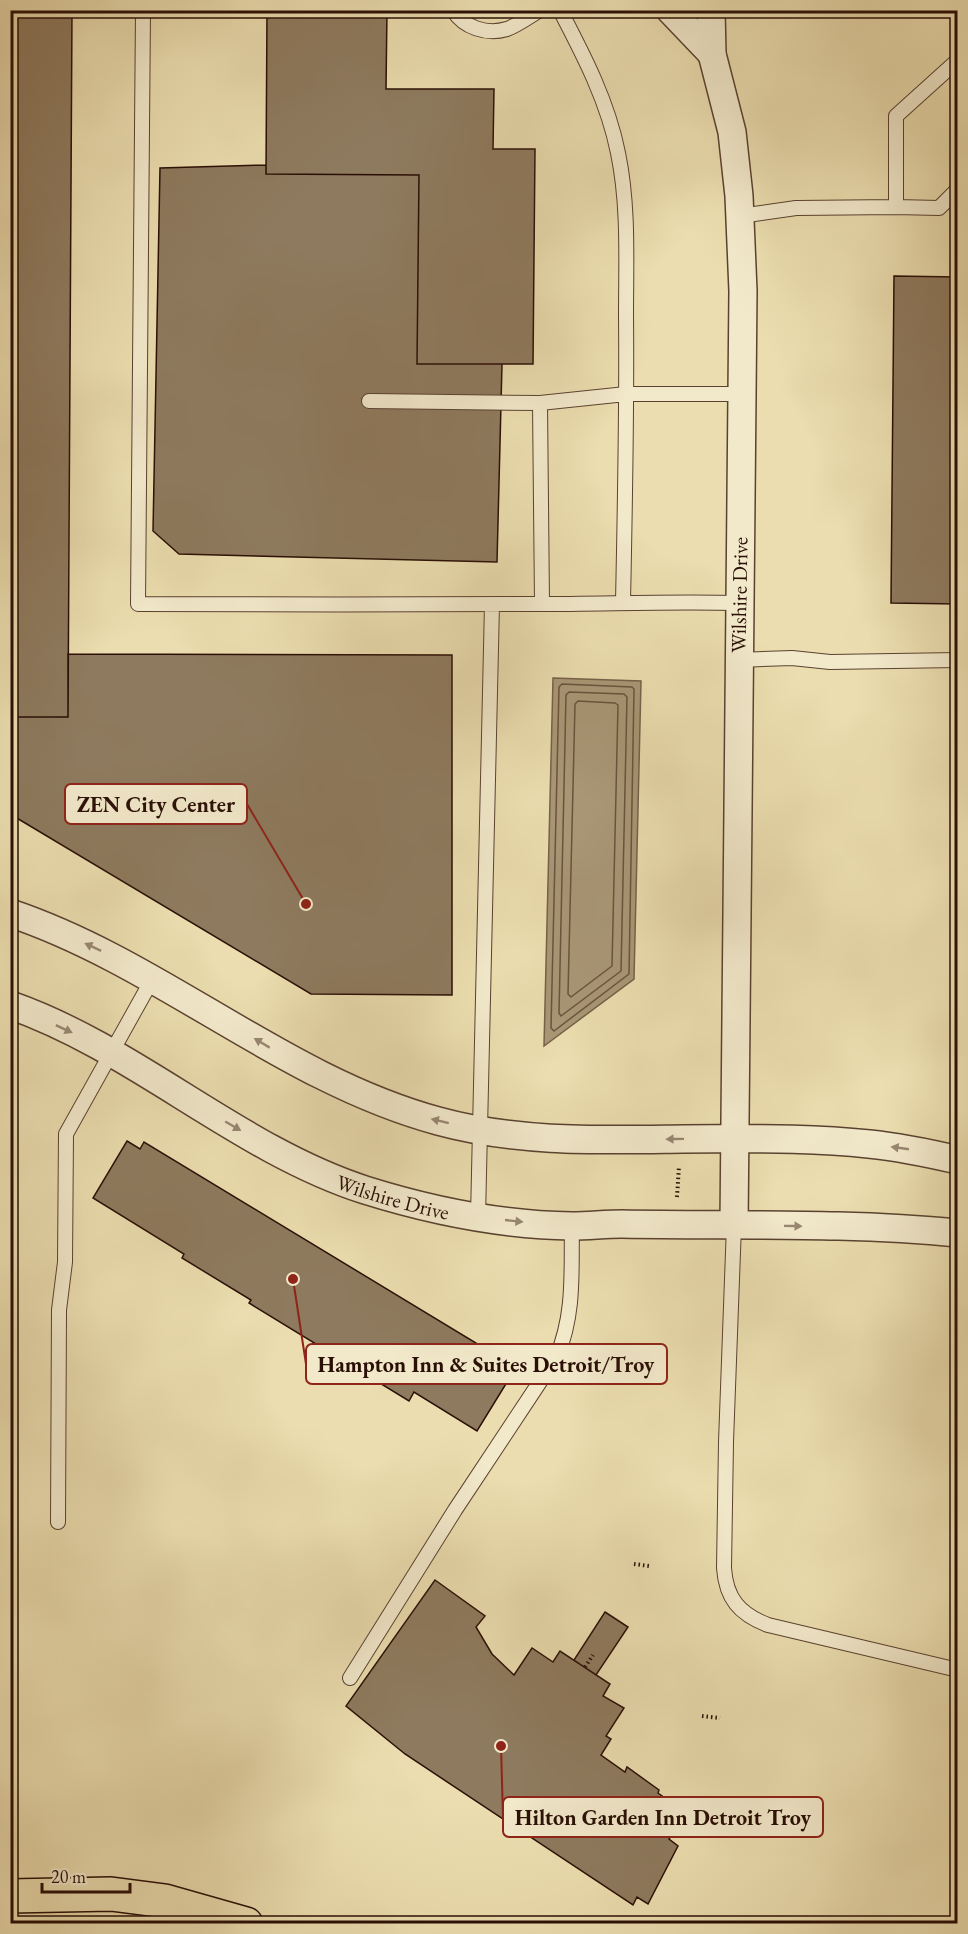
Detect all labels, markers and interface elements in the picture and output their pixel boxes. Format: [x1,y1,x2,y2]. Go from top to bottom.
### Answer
street label: Wilshire Drive [724,537,754,653]
callout: ZEN City Center [65,784,247,824]
text: ZEN City Center [77,790,236,819]
one-way arrow [84,942,101,951]
one-way arrow [56,1024,73,1033]
one-way arrow [254,1037,270,1048]
one-way arrow [431,1116,449,1125]
one-way arrow [225,1121,242,1131]
one-way arrow [666,1135,685,1144]
one-way arrow [891,1144,910,1153]
street label: Wilshire Drive [333,1167,452,1225]
one-way arrow [505,1216,524,1226]
one-way arrow [783,1221,802,1231]
callout: Hampton Inn & Suites Detroit/Troy [306,1344,667,1384]
text: Hampton Inn & Suites Detroit/Troy [318,1350,655,1379]
callout: Hilton Garden Inn Detroit Troy [503,1797,823,1837]
text: Hilton Garden Inn Detroit Troy [515,1803,812,1832]
scale bar [42,1856,130,1894]
text: 20 m [51,1865,86,1888]

